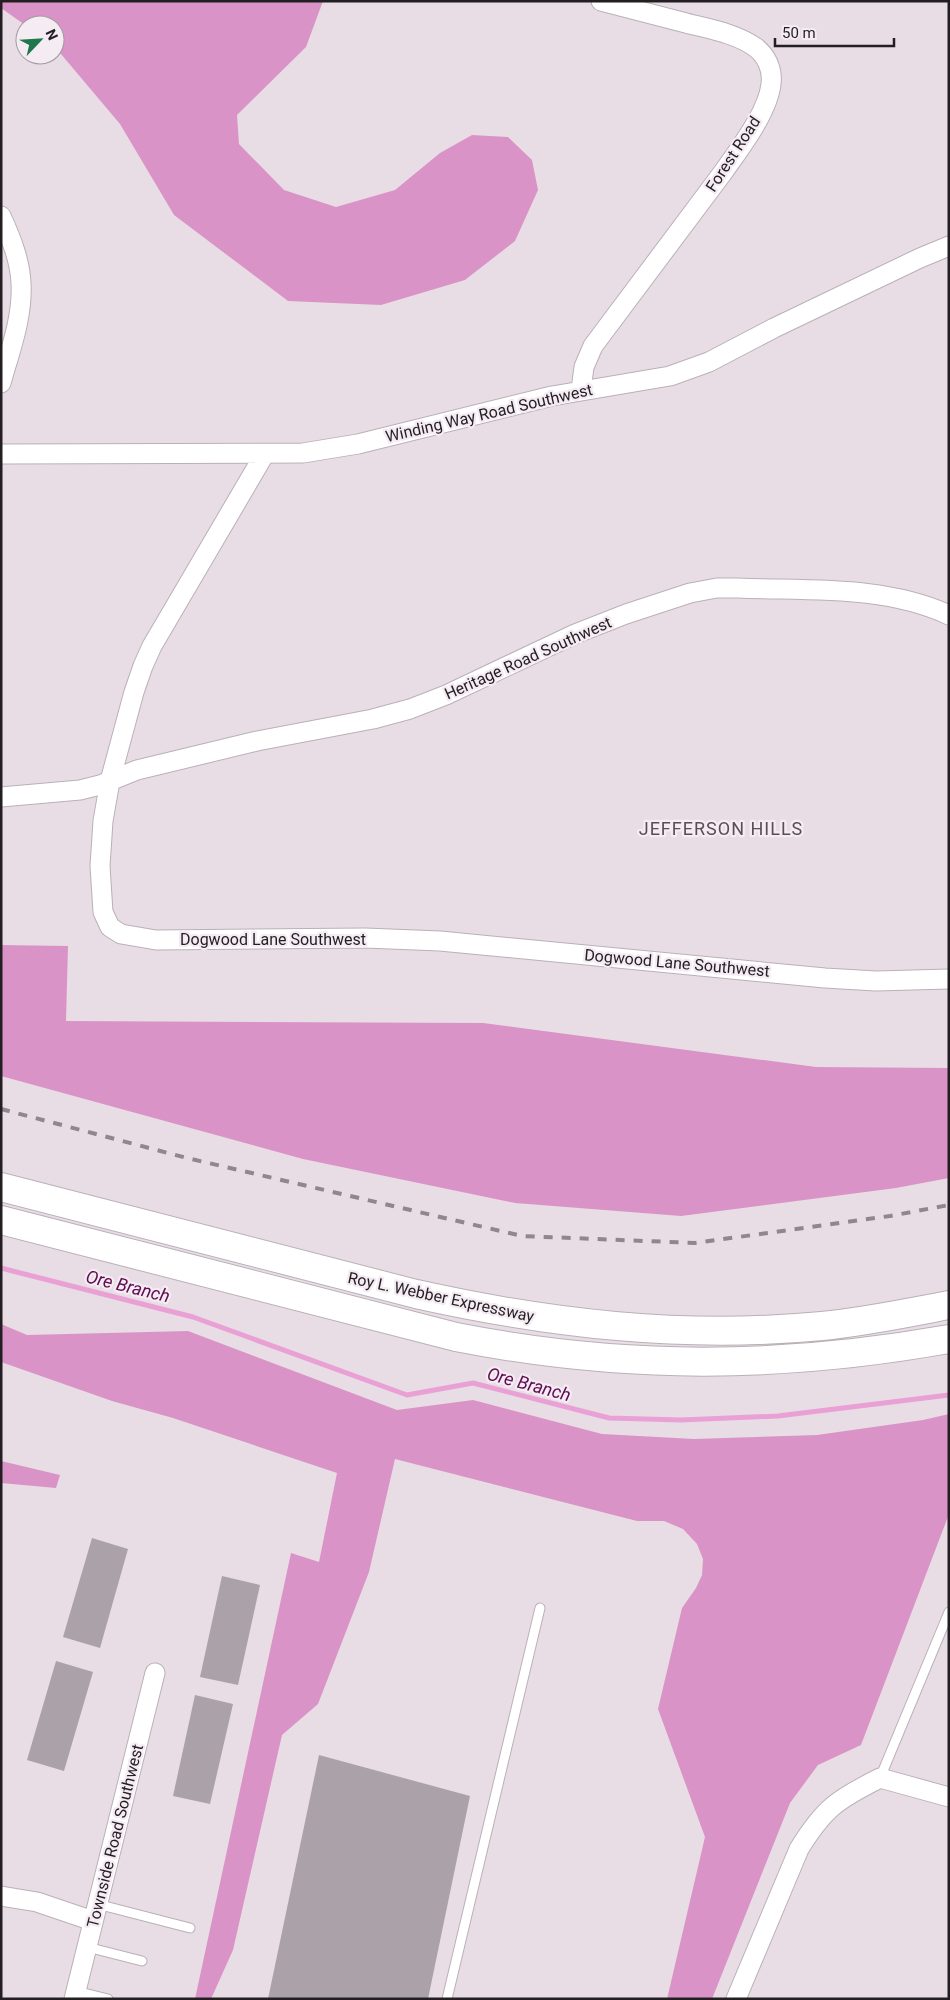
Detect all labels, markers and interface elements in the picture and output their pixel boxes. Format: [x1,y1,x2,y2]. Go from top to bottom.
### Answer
north arrow [15,15,65,65]
scale bar [775,15,894,47]
text: 50 m [782,24,816,42]
text: N [42,27,61,42]
street label: Forest Road [702,113,764,195]
street label: Winding Way Road Southwest [384,380,594,446]
street label: Heritage Road Southwest [442,613,614,703]
district label: JEFFERSON HILLS [639,818,803,839]
street label: Dogwood Lane Southwest [180,930,366,949]
street label: Dogwood Lane Southwest [584,945,770,981]
water label: Ore Branch [84,1265,172,1307]
street label: Roy L. Webber Expressway [346,1268,536,1326]
water label: Ore Branch [485,1363,573,1405]
street label: Townside Road Southwest [83,1742,147,1930]

